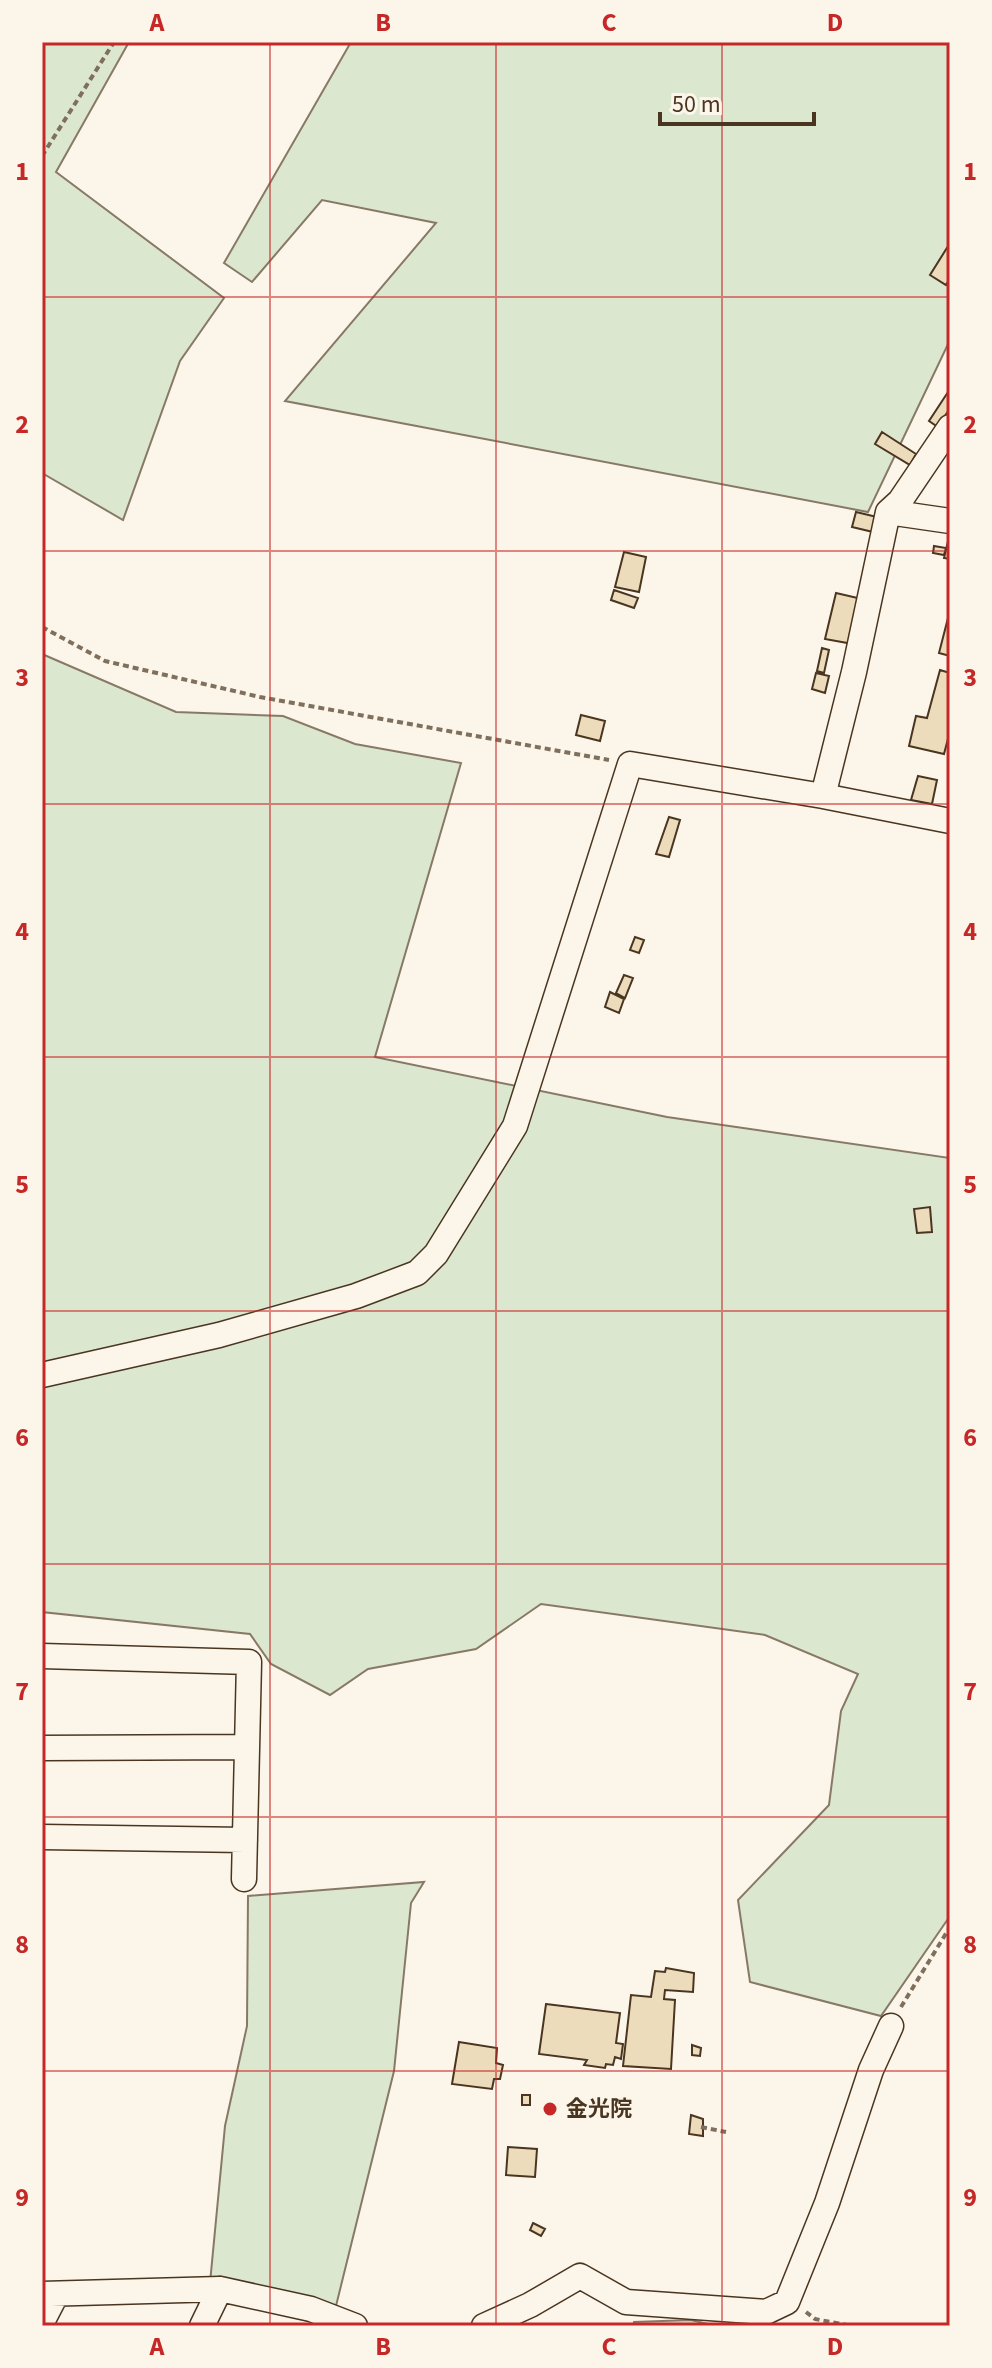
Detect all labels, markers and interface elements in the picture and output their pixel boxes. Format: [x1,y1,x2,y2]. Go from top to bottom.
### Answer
text: A [149,4,166,41]
text: B [375,4,391,41]
text: C [601,4,617,41]
text: D [827,4,843,41]
scale bar [660,76,814,126]
text: 50 m [672,87,721,122]
text: 1 [15,153,29,190]
text: 1 [963,153,977,190]
text: 2 [15,406,29,443]
text: 2 [963,406,977,443]
text: 3 [15,659,29,696]
text: 3 [963,659,977,696]
text: 4 [15,913,29,950]
text: 4 [963,913,977,950]
text: 5 [15,1166,29,1203]
text: 5 [963,1166,977,1203]
text: 6 [15,1419,29,1456]
text: 6 [963,1419,977,1456]
text: 7 [15,1673,29,1710]
text: 7 [963,1673,977,1710]
text: 8 [15,1926,29,1963]
text: 8 [963,1926,977,1963]
place label: 金光院 [566,2093,632,2125]
marker: 金光院 [541,2100,559,2118]
text: 9 [15,2179,29,2216]
text: 9 [963,2179,977,2216]
text: A [149,2328,166,2365]
text: B [375,2328,391,2365]
text: C [601,2328,617,2365]
text: D [827,2328,843,2365]

